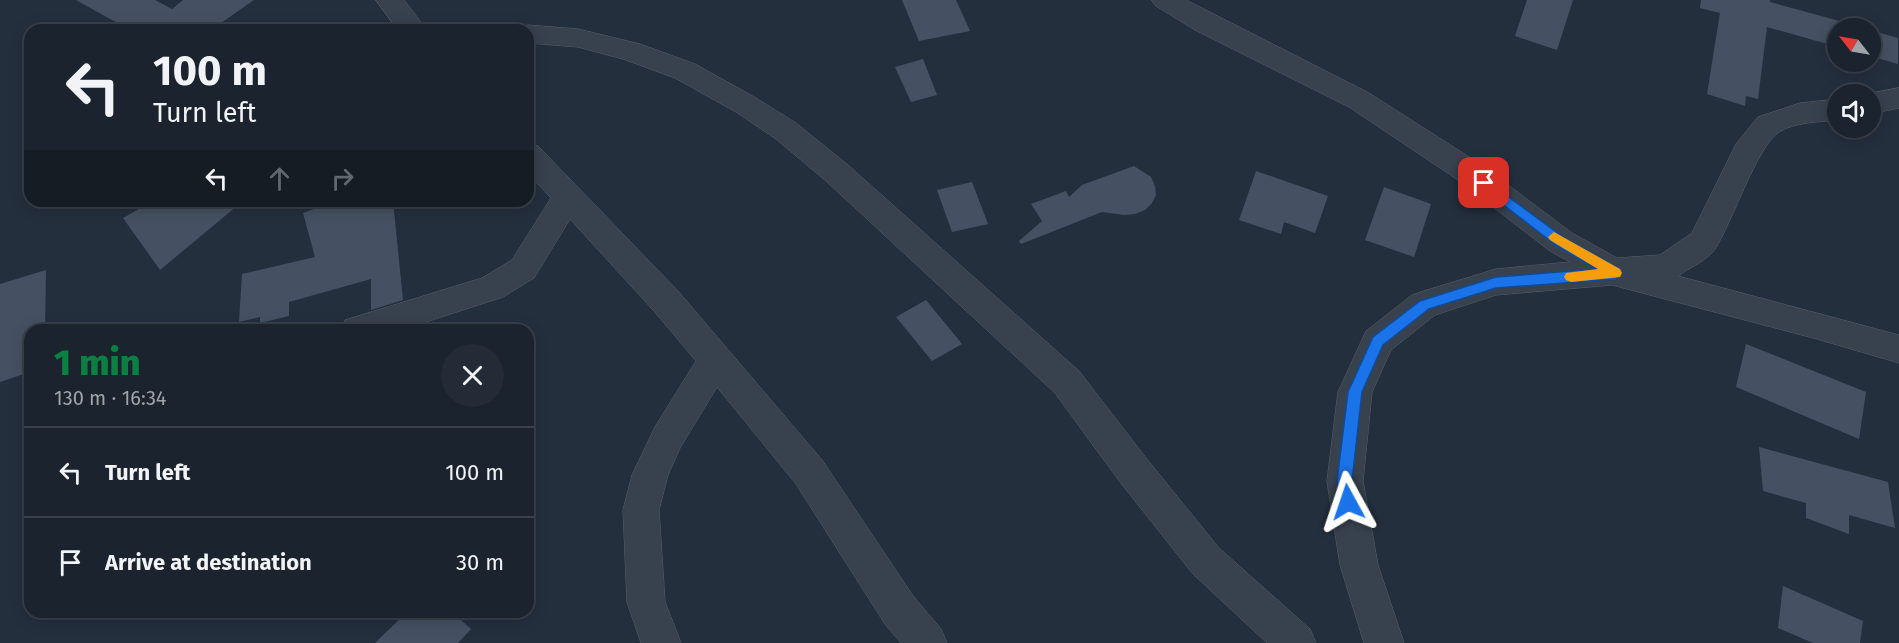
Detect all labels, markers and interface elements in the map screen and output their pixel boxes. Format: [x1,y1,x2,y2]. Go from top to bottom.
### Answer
north arrow [1827,18,1881,72]
map controls [1827,18,1881,138]
text: 100 m [153,46,267,96]
icon: left [54,48,132,126]
button: sound [1827,84,1881,138]
text: Turn left [153,97,256,129]
pin [1458,157,1509,208]
icon: left [200,162,233,195]
icon: ahead [263,162,296,195]
icon: right [326,162,359,195]
icon: arrive [1467,166,1500,199]
text: 1 min [54,341,140,385]
button: close [441,344,504,407]
text: 130 m · 16:34 [54,386,166,410]
icon: left [54,456,87,489]
text: Turn left [105,459,190,486]
text: 100 m [445,459,504,486]
position arrow [1316,470,1380,534]
icon: arrive [54,546,87,579]
text: Arrive at destination [105,549,312,576]
text: 30 m [456,549,504,576]

